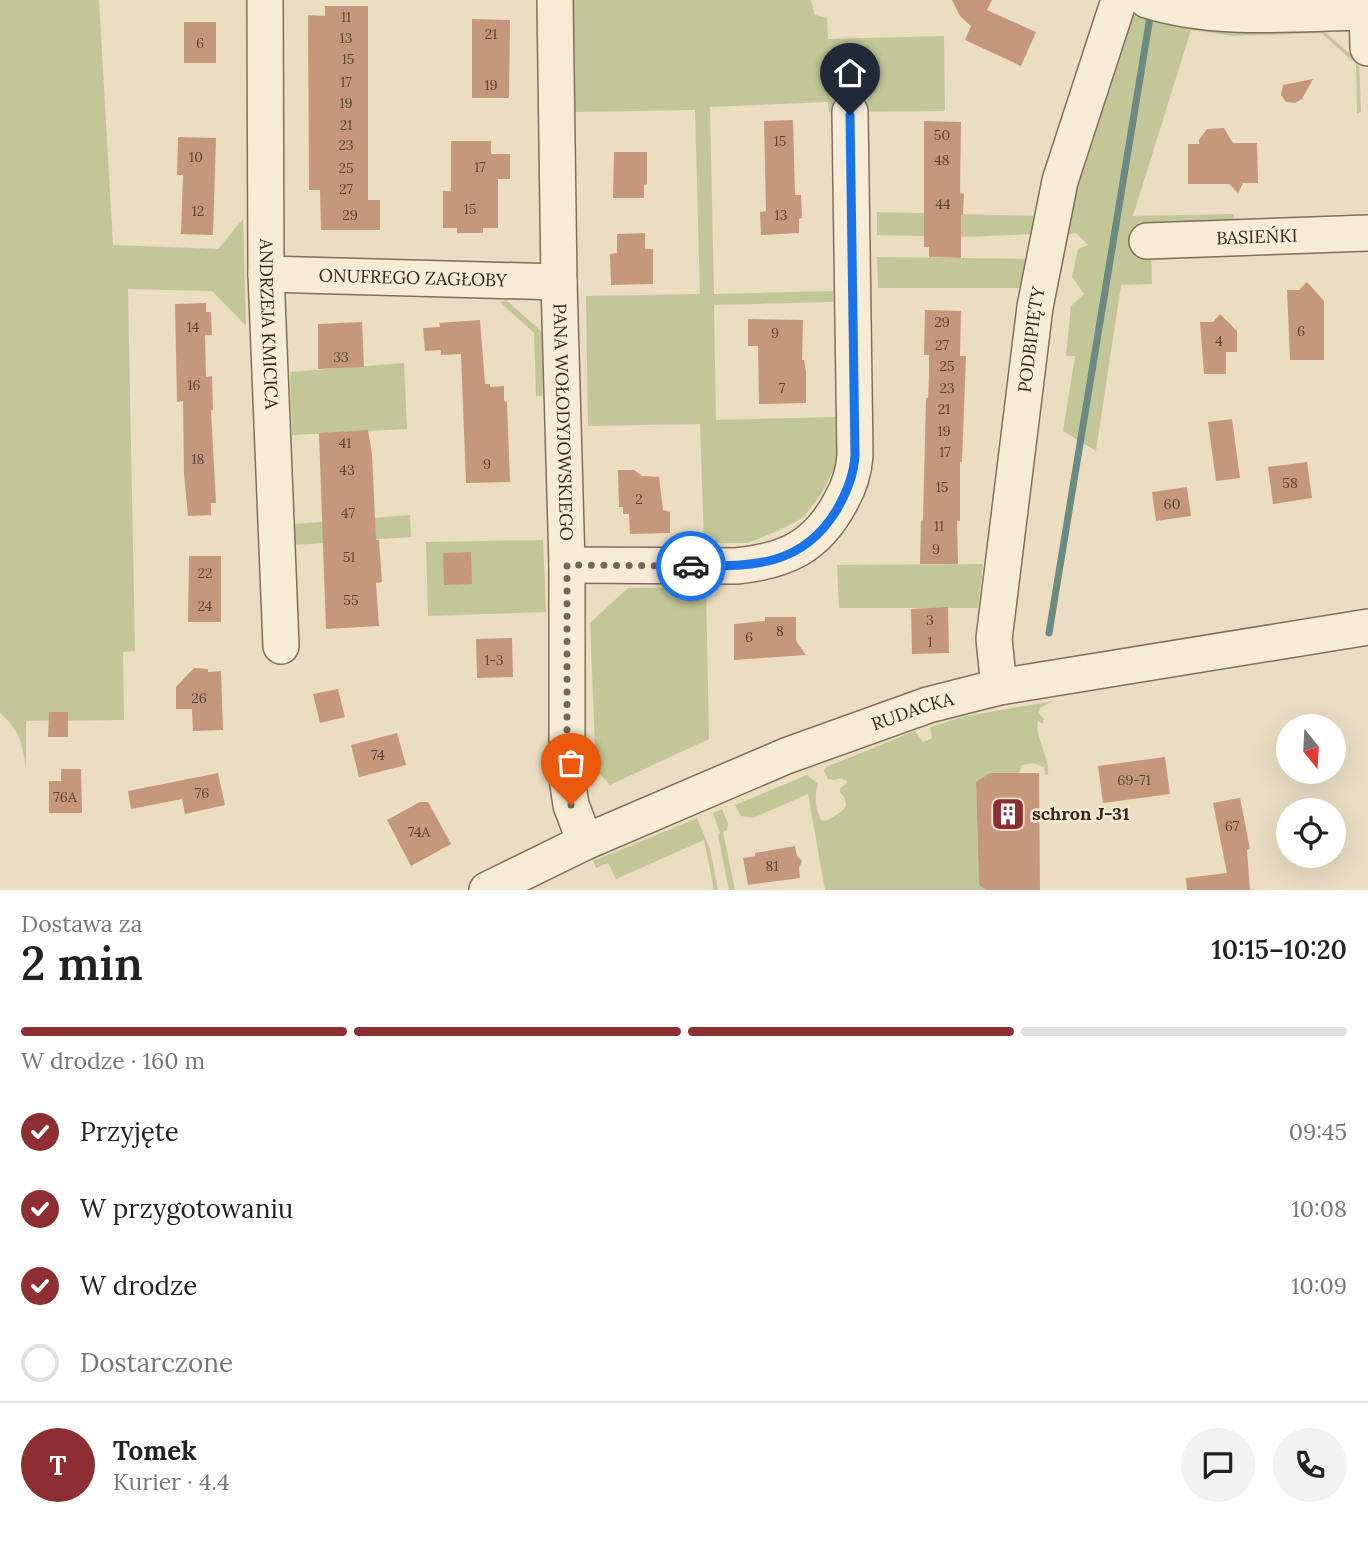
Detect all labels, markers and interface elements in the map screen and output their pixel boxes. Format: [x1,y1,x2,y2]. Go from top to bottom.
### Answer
house number: 11 [341,8,351,26]
house number: 21 [485,25,497,43]
house number: 13 [340,29,353,47]
house number: 6 [196,34,204,52]
pin [820,43,880,115]
house number: 15 [342,50,354,68]
icon: home [831,54,869,92]
house number: 17 [340,73,352,91]
house number: 19 [484,76,498,94]
house number: 19 [339,94,353,112]
house number: 21 [340,116,352,134]
house number: 50 [934,126,950,144]
house number: 15 [774,132,786,150]
house number: 23 [338,136,354,154]
house number: 10 [189,148,203,166]
house number: 48 [934,151,950,169]
house number: 17 [474,158,486,176]
house number: 25 [338,159,354,177]
house number: 27 [339,180,354,198]
house number: 44 [935,195,951,213]
house number: 15 [464,200,476,218]
house number: 12 [192,202,204,220]
house number: 29 [342,206,358,224]
house number: 13 [775,206,788,224]
street label: BASIEŃKI [1216,224,1298,249]
street label: ANDRZEJA KMICICA [255,238,283,410]
street label: ONUFREGO ZAGŁOBY [318,263,508,292]
street label: PODBIPIĘTY [1013,284,1050,394]
street label: PANA WOŁODYJOWSKIEGO [549,303,578,541]
house number: 29 [934,313,950,331]
house number: 14 [187,318,200,336]
house number: 6 [1297,322,1305,340]
house number: 9 [771,324,779,342]
house number: 4 [1215,332,1223,350]
house number: 27 [935,336,950,354]
house number: 33 [333,348,349,366]
house number: 25 [939,357,955,375]
house number: 16 [187,376,201,394]
house number: 7 [779,379,786,397]
house number: 23 [939,379,955,397]
house number: 21 [938,400,950,418]
house number: 19 [937,422,951,440]
house number: 41 [339,434,351,452]
house number: 17 [939,443,951,461]
house number: 18 [192,450,205,468]
house number: 9 [483,455,491,473]
house number: 43 [339,461,355,479]
house number: 58 [1282,474,1298,492]
house number: 15 [936,478,948,496]
house number: 2 [635,490,643,508]
house number: 60 [1164,495,1180,513]
house number: 47 [341,504,356,522]
house number: 11 [934,517,944,535]
courier [656,531,726,601]
house number: 9 [932,540,940,558]
icon: car [672,547,710,585]
house number: 51 [343,548,355,566]
house number: 22 [197,564,213,582]
house number: 55 [343,591,359,609]
house number: 24 [198,597,213,615]
house number: 3 [926,611,934,629]
house number: 8 [776,622,784,640]
house number: 6 [745,628,753,646]
house number: 1 [927,633,933,651]
house number: 1-3 [484,651,504,669]
street label: RUDACKA [868,687,957,735]
house number: 26 [191,689,207,707]
north arrow [1276,714,1346,784]
map controls [1276,714,1346,868]
pin [541,733,601,805]
icon: bag [552,744,590,782]
house number: 74 [371,746,385,764]
house number: 69-71 [1117,771,1151,789]
house number: 76 [195,784,209,802]
house number: 76A [53,788,77,806]
building icon: schron J-31 [989,795,1027,833]
button: locate [1276,798,1346,868]
place label: schron J-31 [1032,802,1129,825]
house number: 67 [1225,817,1240,835]
house number: 74A [408,823,431,841]
house number: 81 [766,857,778,875]
text: Dostawa za [21,909,142,938]
text: 10:15–10:20 [1212,933,1347,966]
text: 2 min [21,934,143,993]
text: W drodze · 160 m [21,1046,205,1075]
icon: check [21,1113,59,1151]
text: Przyjęte [80,1115,179,1148]
text: 09:45 [1289,1117,1347,1146]
icon: check [21,1190,59,1228]
text: W przygotowaniu [80,1192,293,1225]
text: 10:08 [1291,1194,1347,1223]
icon: check [21,1267,59,1305]
text: W drodze [80,1269,197,1302]
text: 10:09 [1291,1271,1347,1300]
text: Dostarczone [80,1346,233,1379]
button: chat [1181,1428,1255,1502]
button: phone [1273,1428,1347,1502]
text: Tomek [113,1434,197,1467]
text: T [50,1449,66,1482]
text: Kurier · 4.4 [113,1467,230,1496]

